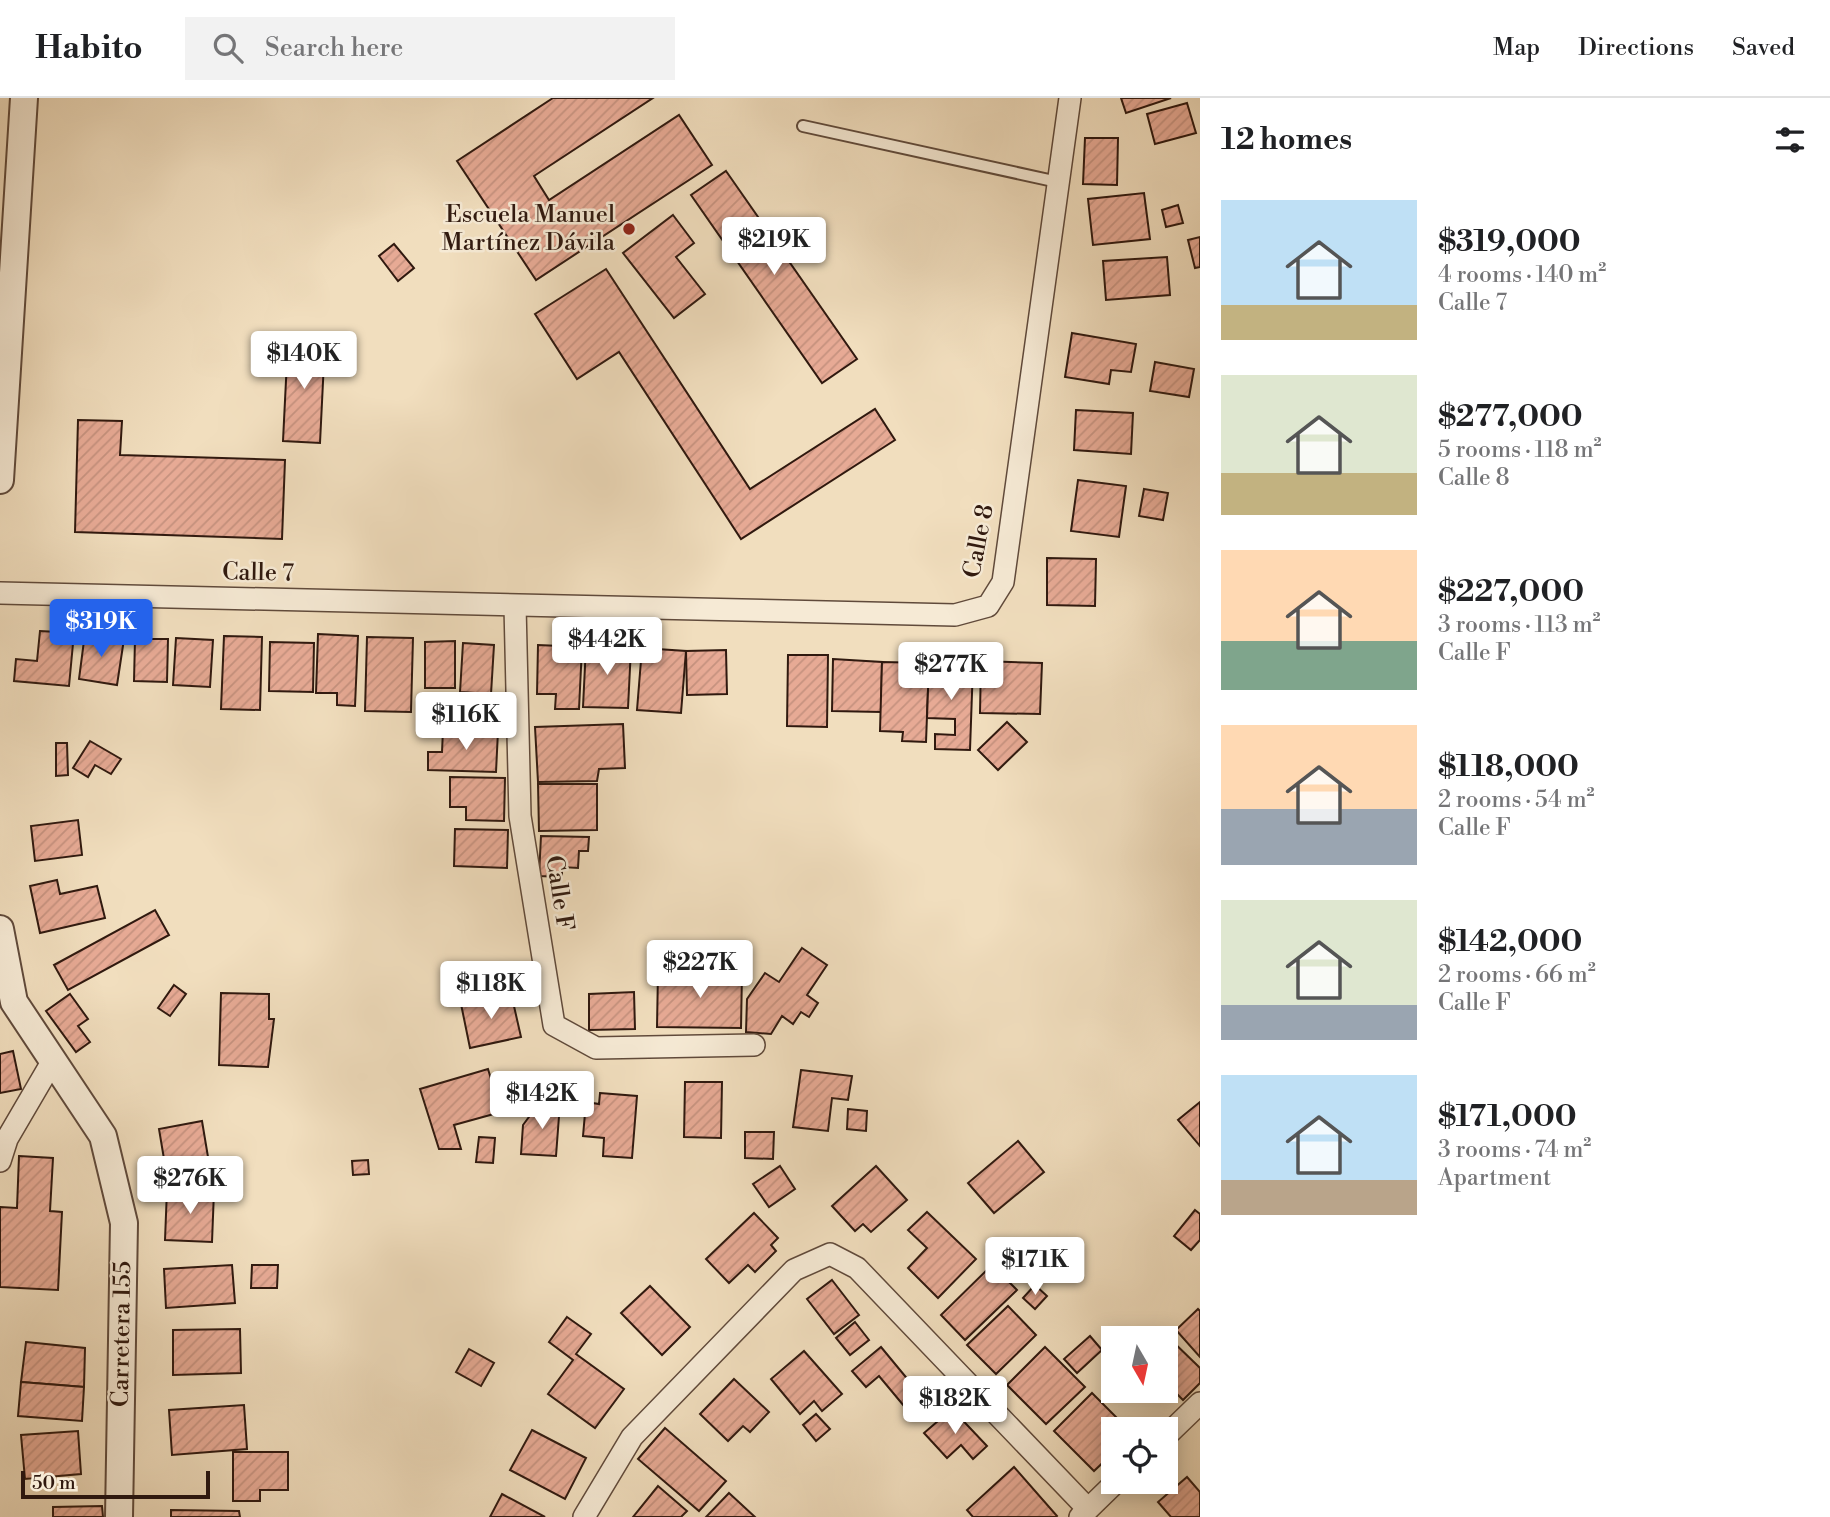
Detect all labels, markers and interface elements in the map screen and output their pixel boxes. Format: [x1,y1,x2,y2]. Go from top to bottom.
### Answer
search box [185,17,675,80]
text: Habito [35,28,143,69]
icon: search [209,29,247,67]
text: Search here [265,32,404,64]
text: Map [1493,33,1540,63]
text: Directions [1578,33,1694,63]
text: Saved [1732,33,1795,63]
text: 12 homes [1221,121,1352,159]
icon: filters [1771,121,1809,159]
place label: Escuela Manuel Martínez Dávila [442,200,616,258]
pin: $219K [725,218,823,277]
marker: Escuela Manuel Martínez Dávila [621,221,637,237]
text: $319,000 [1438,223,1581,261]
text: $219K [738,226,810,254]
icon: home [1277,228,1361,312]
text: 4 rooms · 140 m² [1438,261,1606,289]
text: Calle 7 [1438,289,1507,317]
pin: $140K [255,331,353,391]
text: $140K [267,340,341,368]
text: $277,000 [1438,398,1583,436]
icon: home [1277,403,1361,487]
text: 5 rooms · 118 m² [1438,436,1602,464]
text: Calle 8 [1438,464,1510,492]
street label: Calle 8 [957,502,1001,580]
street label: Calle 7 [222,557,294,589]
text: $227,000 [1438,573,1584,611]
icon: home [1277,578,1361,662]
pin: $319K [52,600,150,659]
text: $319K [66,608,136,636]
text: 3 rooms · 113 m² [1438,611,1601,639]
pin: $442K [558,618,656,677]
text: $442K [568,626,646,654]
text: Calle F [1438,639,1511,667]
pin: $277K [902,642,1000,702]
text: $277K [914,651,988,679]
pin: $116K [417,692,515,752]
text: $116K [432,701,500,729]
text: $118,000 [1438,748,1579,786]
icon: home [1277,753,1361,837]
text: 2 rooms · 54 m² [1438,786,1595,814]
text: Calle F [1438,814,1511,842]
street label: Calle F [538,853,580,933]
text: $142,000 [1438,923,1582,961]
icon: home [1277,928,1361,1012]
pin: $227K [651,940,749,1000]
text: $227K [663,949,737,977]
text: 2 rooms · 66 m² [1438,961,1596,989]
pin: $118K [442,962,540,1021]
text: $118K [456,970,526,998]
text: Calle F [1438,989,1511,1017]
pin: $142K [493,1072,591,1131]
text: $142K [506,1080,578,1108]
text: $171,000 [1438,1098,1577,1136]
icon: home [1277,1103,1361,1187]
text: 3 rooms · 74 m² [1438,1136,1591,1164]
pin: $276K [141,1156,239,1216]
text: Apartment [1438,1164,1551,1192]
text: $276K [153,1165,227,1193]
pin: $171K [986,1238,1084,1297]
text: $171K [1001,1246,1069,1274]
street label: Carretera 155 [106,1261,138,1407]
north arrow [1101,1326,1178,1404]
map controls [1101,1326,1178,1494]
pin: $182K [906,1376,1004,1436]
text: $182K [919,1385,991,1413]
button: locate [1101,1417,1178,1494]
scale bar [21,1468,210,1500]
text: 50 m [32,1471,76,1495]

